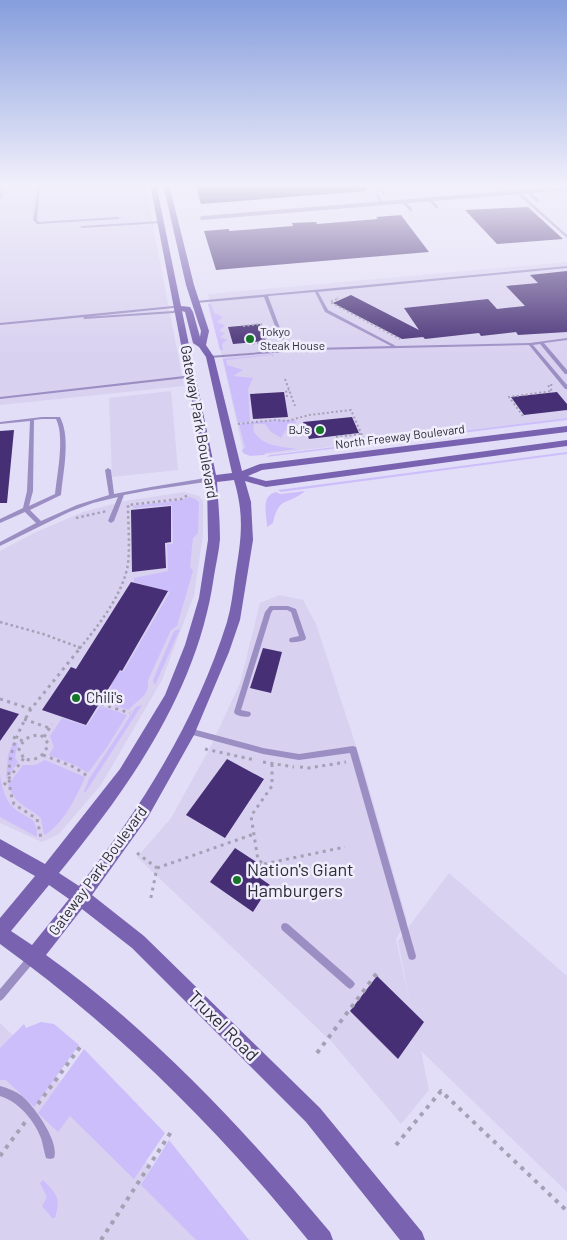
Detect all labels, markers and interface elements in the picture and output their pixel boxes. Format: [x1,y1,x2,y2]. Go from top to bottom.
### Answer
place label: Tokyo Steak House [260,324,325,352]
marker: Tokyo Steak House [244,333,256,345]
street label: Gateway Park Boulevard [178,344,222,500]
street label: North Freeway Boulevard [334,421,466,451]
place label: BJ's [289,422,310,436]
marker: BJ's [314,424,326,436]
place label: Chili's [86,688,123,706]
marker: Chili's [70,692,82,704]
street label: Gateway Park Boulevard [44,802,150,939]
place label: Nation's Giant Hamburgers [247,858,354,901]
marker: Nation's Giant Hamburgers [231,874,243,886]
street label: Truxel Road [184,985,264,1065]

